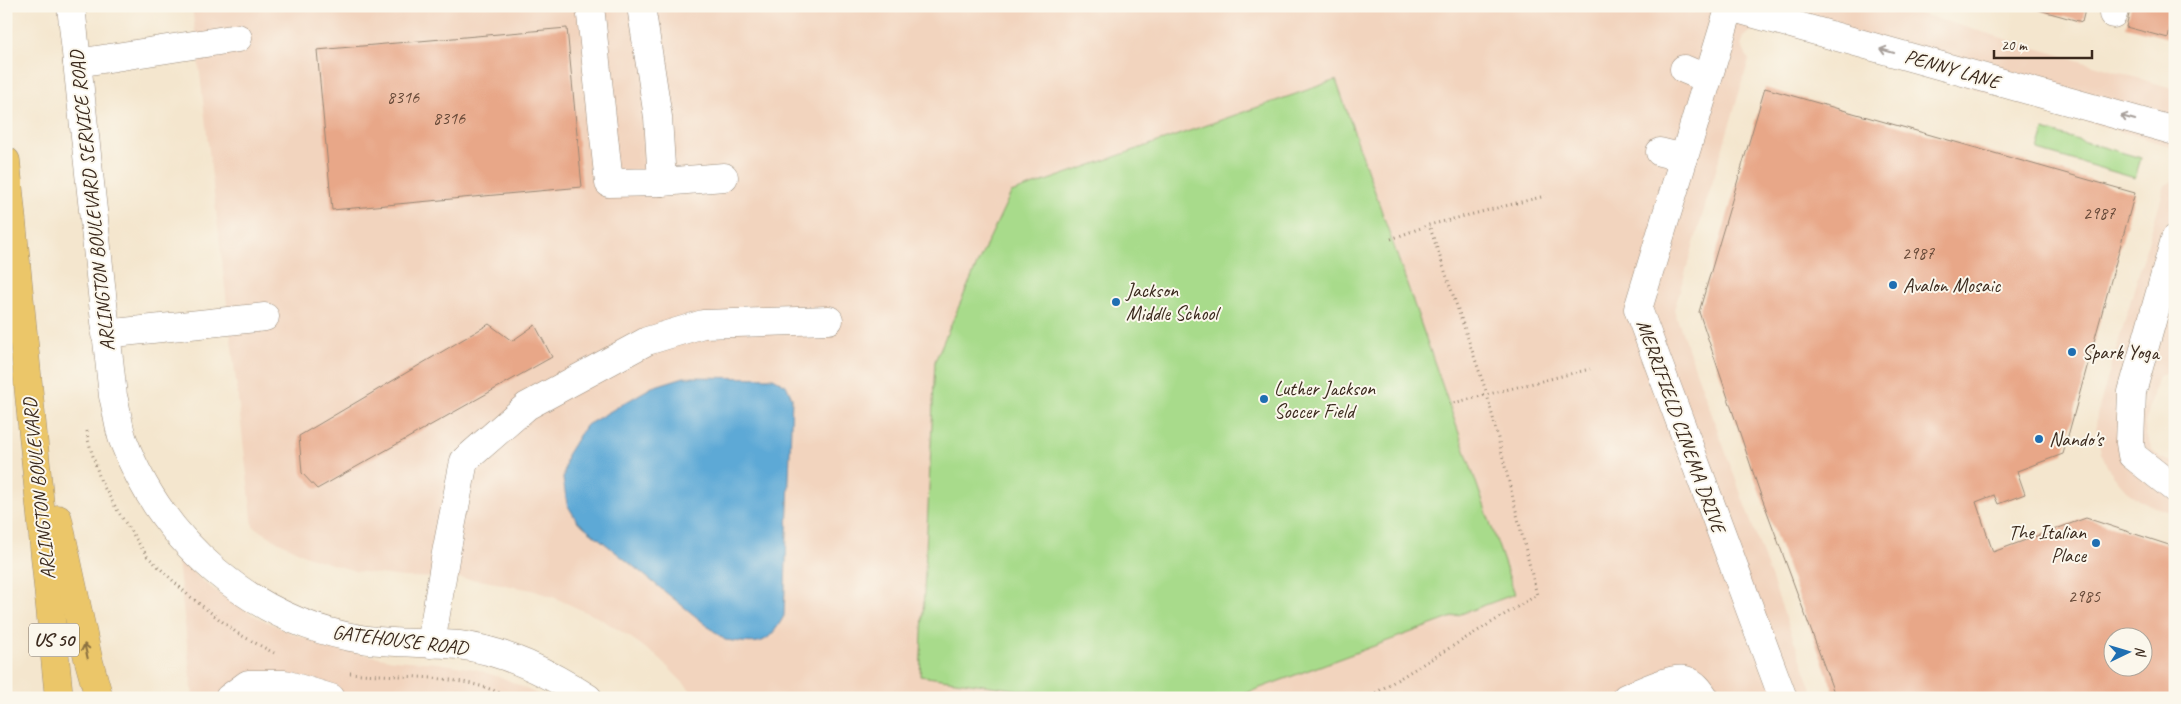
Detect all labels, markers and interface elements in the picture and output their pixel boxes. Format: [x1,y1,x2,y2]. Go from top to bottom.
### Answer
scale bar [1994,28,2091,60]
text: 20 m [2001,36,2028,55]
street label: PENNY LANE [1902,44,2005,95]
one-way arrow [1879,45,1895,55]
street label: ARLINGTON BOULEVARD SERVICE ROAD [64,48,120,353]
house number: 8316 [387,86,420,108]
house number: 8316 [433,107,466,129]
one-way arrow [2120,112,2136,122]
house number: 2987 [2083,202,2116,224]
house number: 2987 [1902,242,1935,264]
place label: Avalon Mosaic [1903,273,2001,298]
place label: Jackson Middle School [1125,278,1221,326]
marker: Avalon Mosaic [1887,279,1899,291]
marker: Jackson Middle School [1110,296,1122,308]
street label: MERRIFIELD CINEMA DRIVE [1631,316,1732,539]
place label: Spark Yoga [2082,340,2160,365]
marker: Spark Yoga [2066,346,2078,358]
place label: Luther Jackson Soccer Field [1274,376,1376,424]
marker: Luther Jackson Soccer Field [1258,393,1270,405]
street label: ARLINGTON BOULEVARD [17,395,61,581]
place label: Nando's [2049,427,2105,452]
marker: Nando's [2033,433,2045,445]
place label: The Italian Place [2008,520,2087,568]
marker: The Italian Place [2090,537,2102,549]
house number: 2985 [2068,585,2101,607]
street label: GATEHOUSE ROAD [331,619,472,661]
road number: US 50 [29,624,79,656]
north arrow [2104,626,2154,676]
one-way arrow [81,643,90,659]
text: N [2132,646,2150,658]

